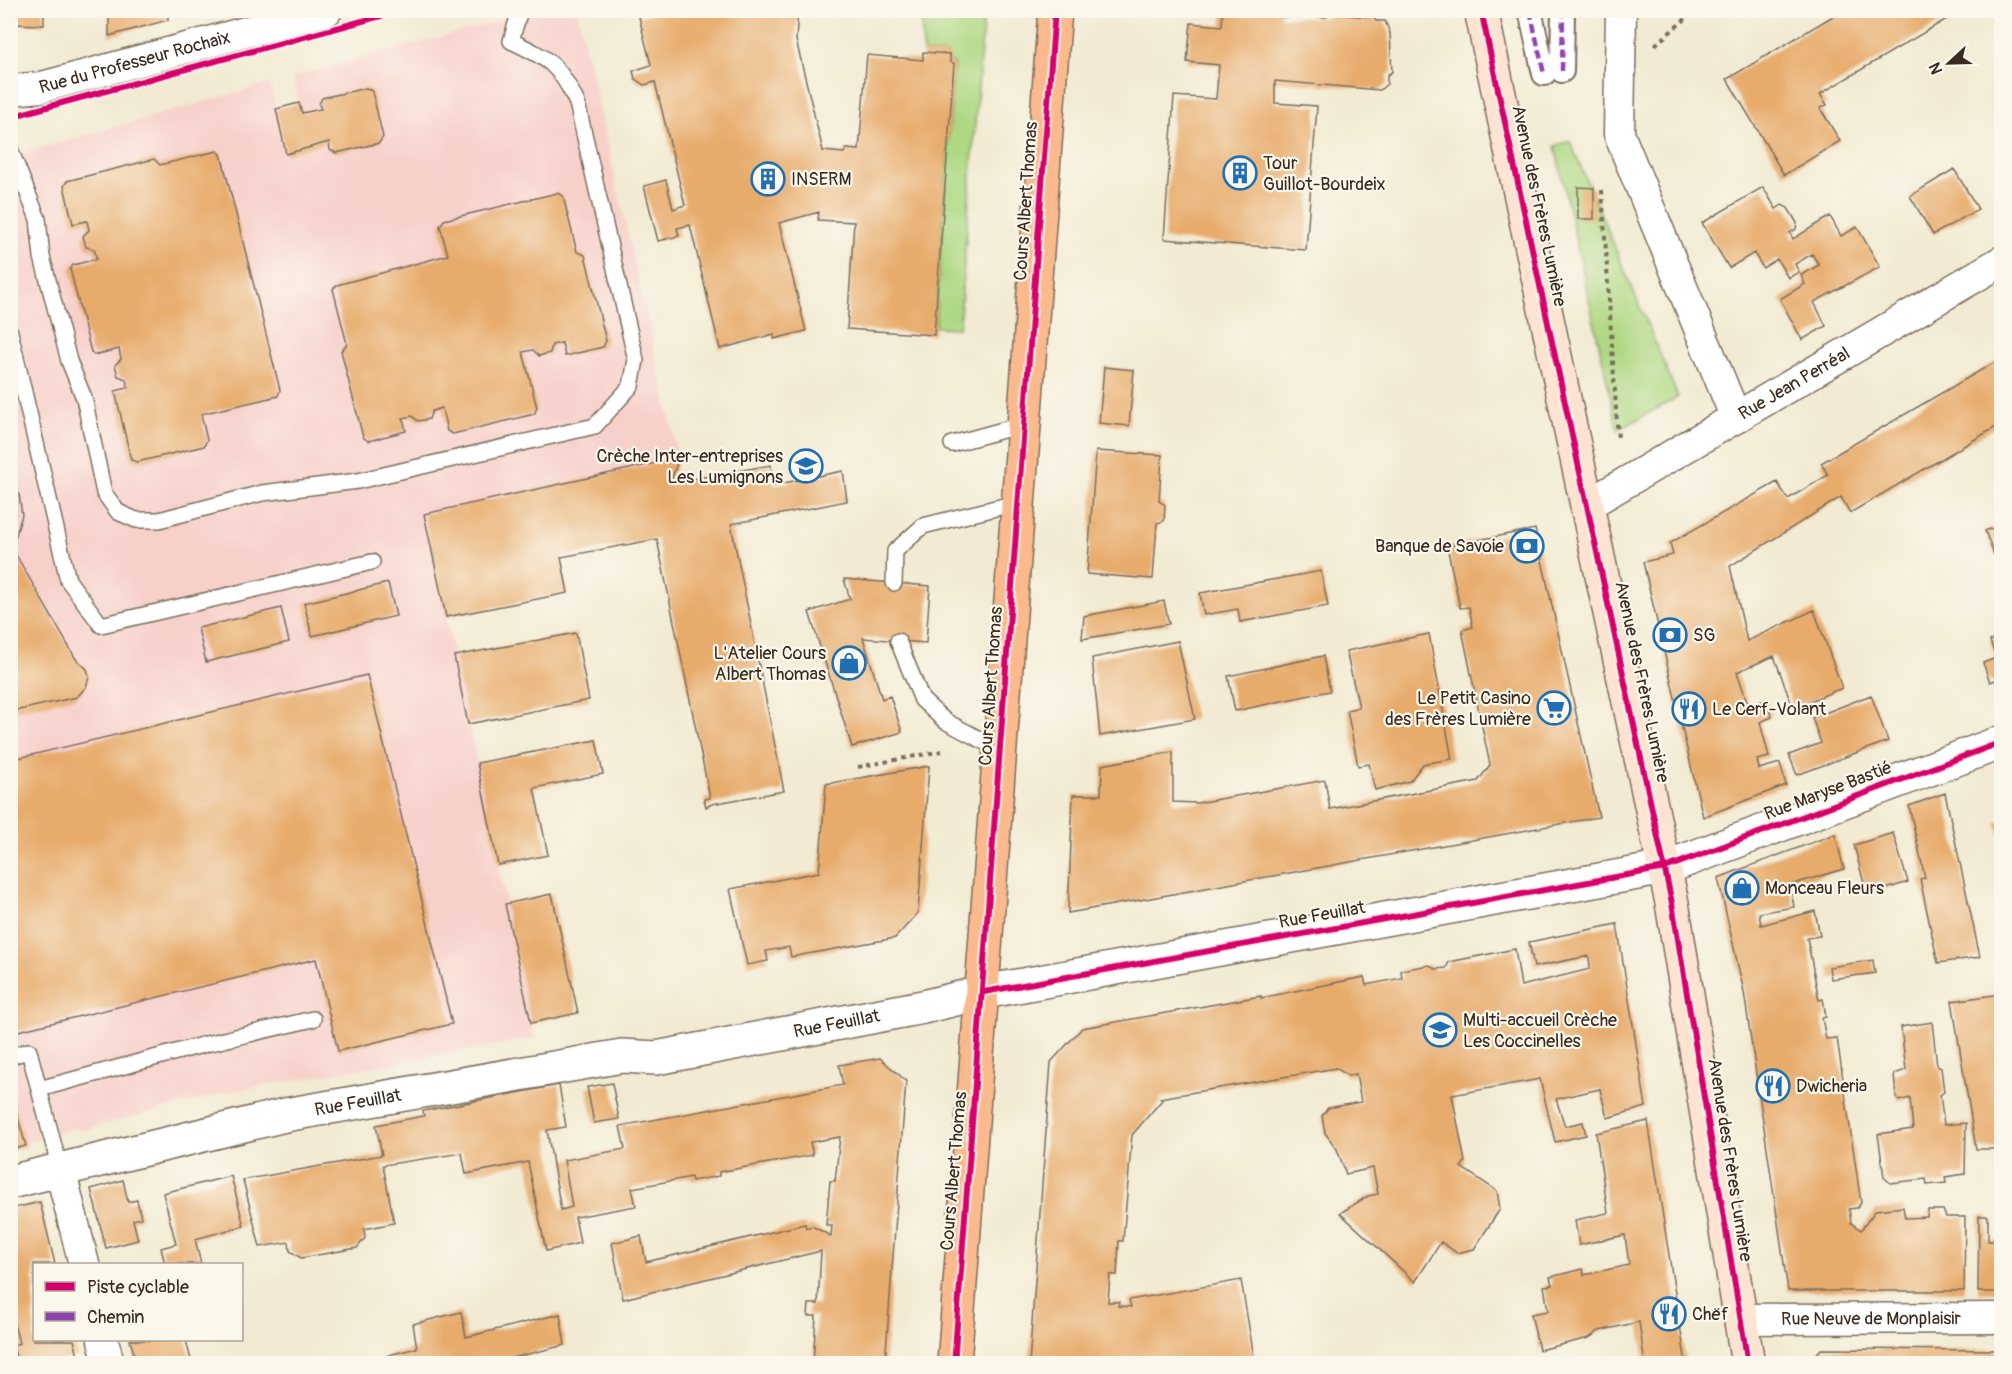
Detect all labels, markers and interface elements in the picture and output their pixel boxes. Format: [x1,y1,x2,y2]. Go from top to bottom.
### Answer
street label: Rue du Professeur Rochaix [36,25,233,99]
north arrow [1919,33,1979,93]
text: N [1925,59,1947,77]
street label: Avenue des Frères Lumière [1506,103,1572,309]
street label: Cours Albert Thomas [1009,121,1043,281]
place label: Tour Guillot-Bourdeix [1263,152,1385,196]
building icon: Tour Guillot-Bourdeix [1222,155,1258,191]
building icon: INSERM [750,161,786,197]
place label: INSERM [791,168,852,191]
street label: Rue Jean Perréal [1734,342,1854,425]
place label: Crèche Inter-entreprises Les Lumignons [596,445,783,489]
school or university icon: Crèche Inter-entreprises Les Lumignons [788,448,824,484]
bank icon: Banque de Savoie [1509,528,1545,564]
place label: Banque de Savoie [1375,535,1504,558]
street label: Avenue des Frères Lumière [1609,579,1675,785]
street label: Cours Albert Thomas [974,606,1008,766]
bank icon: SG [1652,617,1688,653]
place label: SG [1693,624,1715,647]
place label: L'Atelier Cours Albert Thomas [713,642,826,686]
shop icon: L'Atelier Cours Albert Thomas [831,645,867,681]
place label: Le Petit Casino des Frères Lumière [1385,687,1531,731]
supermarket icon: Le Petit Casino des Frères Lumière [1536,690,1572,726]
restaurant icon: Le Cerf-Volant [1671,691,1707,727]
place label: Le Cerf-Volant [1712,698,1827,721]
street label: Rue Maryse Bastié [1761,756,1895,826]
shop icon: Monceau Fleurs [1724,870,1760,906]
place label: Monceau Fleurs [1765,877,1884,900]
street label: Rue Feuillat [1277,896,1368,934]
street label: Rue Feuillat [791,1004,882,1043]
place label: Multi-accueil Crèche Les Coccinelles [1463,1009,1617,1053]
school or university icon: Multi-accueil Crèche Les Coccinelles [1422,1012,1458,1048]
street label: Avenue des Frères Lumière [1703,1057,1757,1263]
restaurant icon: Dwicheria [1755,1068,1791,1104]
place label: Dwicheria [1796,1075,1867,1098]
street label: Rue Feuillat [313,1083,404,1121]
street label: Cours Albert Thomas [936,1091,972,1251]
legend [33,1263,243,1341]
text: Piste cyclable [87,1276,189,1299]
restaurant icon: Chëf [1651,1296,1687,1332]
place label: Chëf [1692,1303,1729,1326]
text: Chemin [87,1306,144,1329]
street label: Rue Neuve de Monplaisir [1781,1307,1962,1330]

